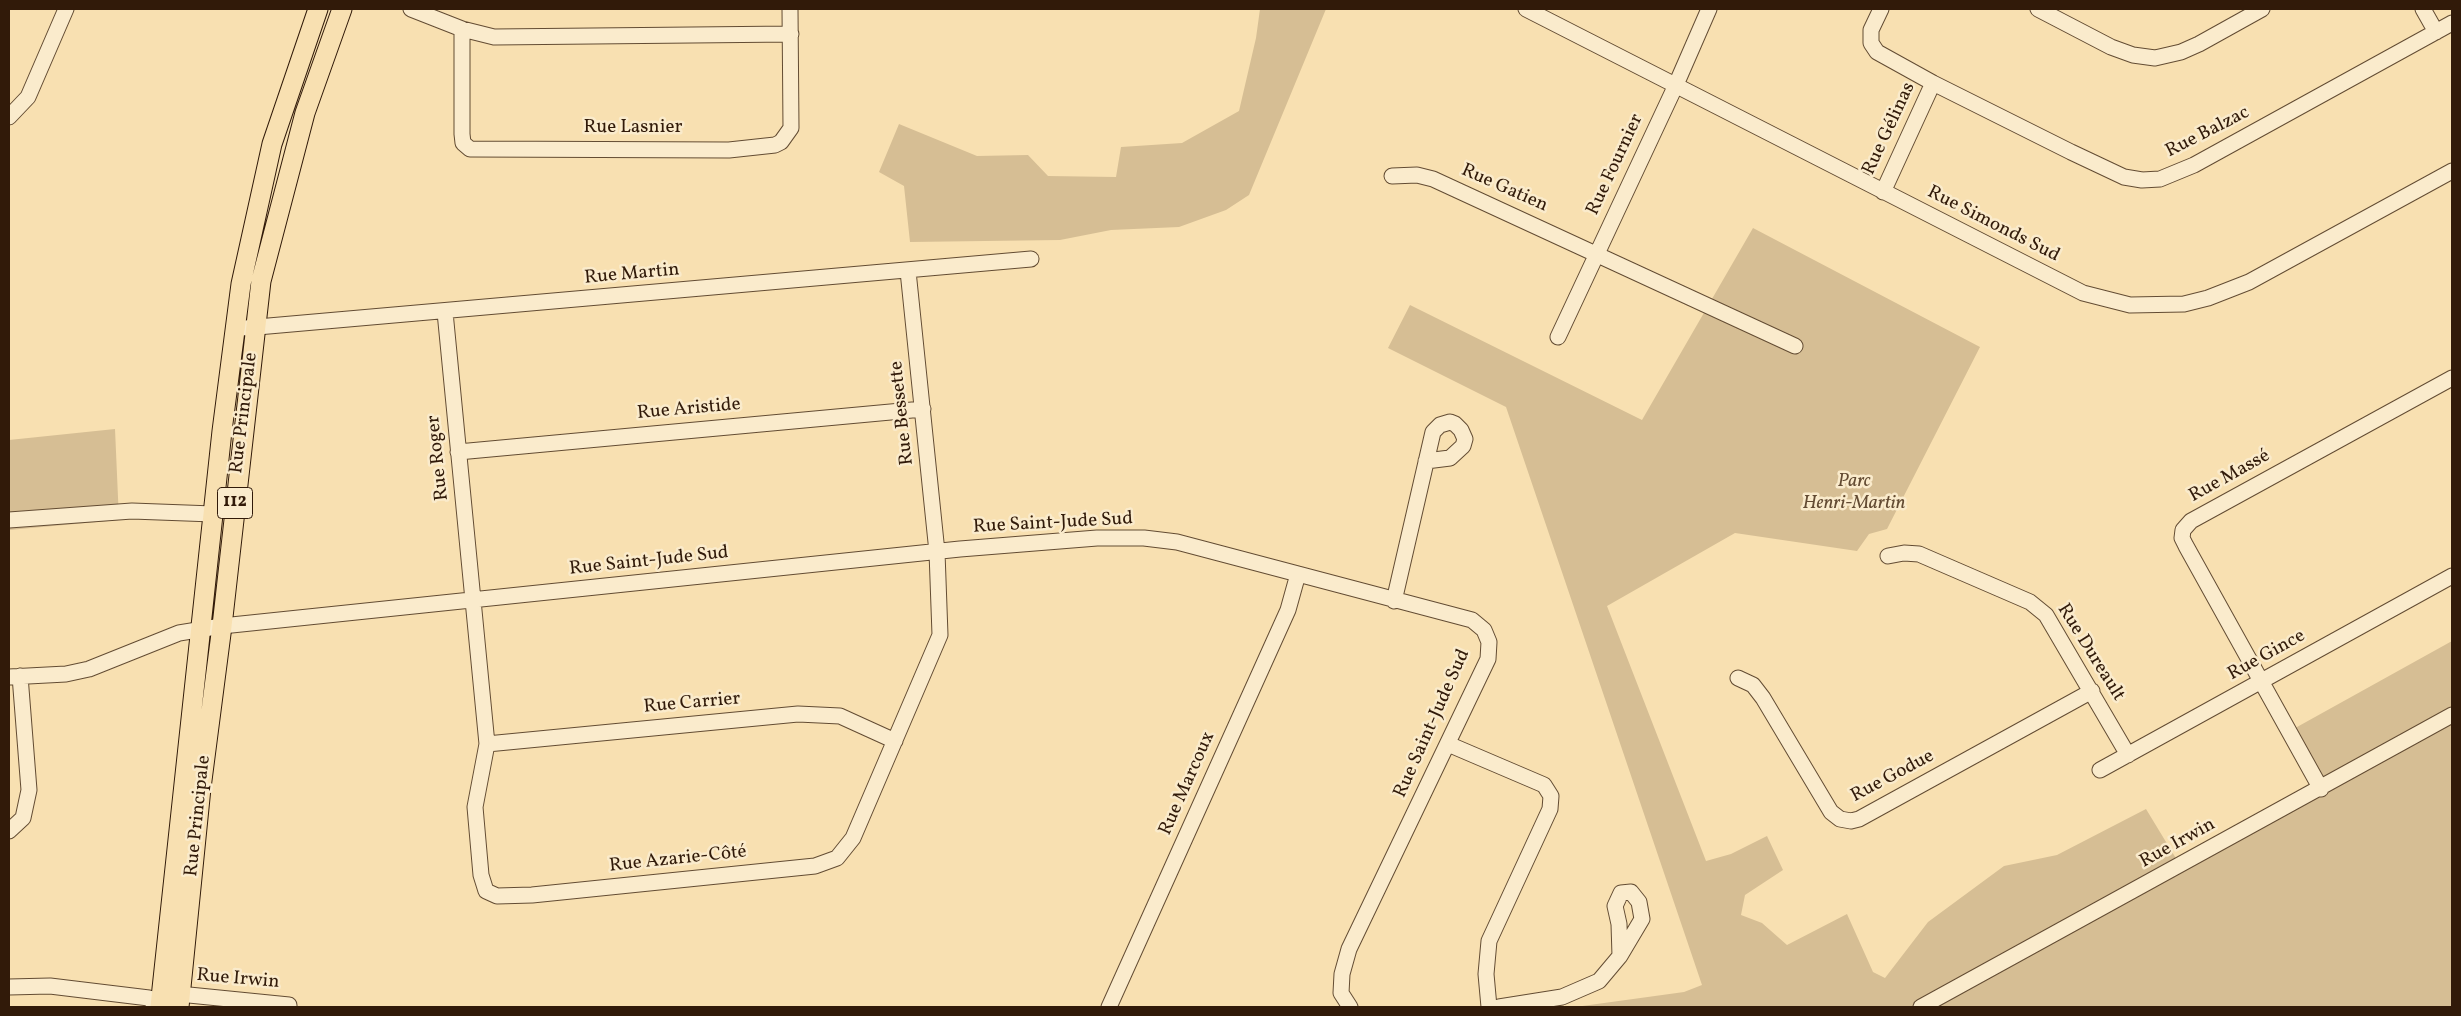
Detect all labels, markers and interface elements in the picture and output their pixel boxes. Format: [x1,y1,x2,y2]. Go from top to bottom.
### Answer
street label: Rue Gélinas [1859,79,1921,179]
street label: Rue Balzac [2162,102,2254,164]
street label: Rue Fournier [1583,111,1649,219]
street label: Rue Lasnier [584,118,682,140]
street label: Rue Gatien [1457,160,1551,218]
street label: Rue Simonds Sud [1923,182,2063,268]
street label: Rue Martin [584,259,680,291]
street label: Rue Principale [226,351,264,475]
street label: Rue Bessette [886,360,920,466]
street label: Rue Aristide [636,394,742,426]
street label: Rue Roger [423,414,455,502]
street label: Rue Massé [2186,445,2274,509]
park label: Parc Henri-Martin [1803,472,1905,516]
road number: 112 [218,488,252,518]
street label: Rue Saint-Jude Sud [972,508,1134,540]
street label: Rue Saint-Jude Sud [568,542,730,582]
street label: Rue Dureault [2051,600,2129,706]
street label: Rue Gince [2224,625,2310,687]
street label: Rue Saint-Jude Sud [1390,646,1476,802]
street label: Rue Carrier [643,688,741,720]
street label: Rue Marcoux [1155,729,1221,839]
street label: Rue Godue [1847,746,1939,808]
street label: Rue Principale [181,754,217,878]
street label: Rue Irwin [2136,814,2220,874]
street label: Rue Azarie-Côté [608,841,748,879]
street label: Rue Irwin [196,965,280,995]

